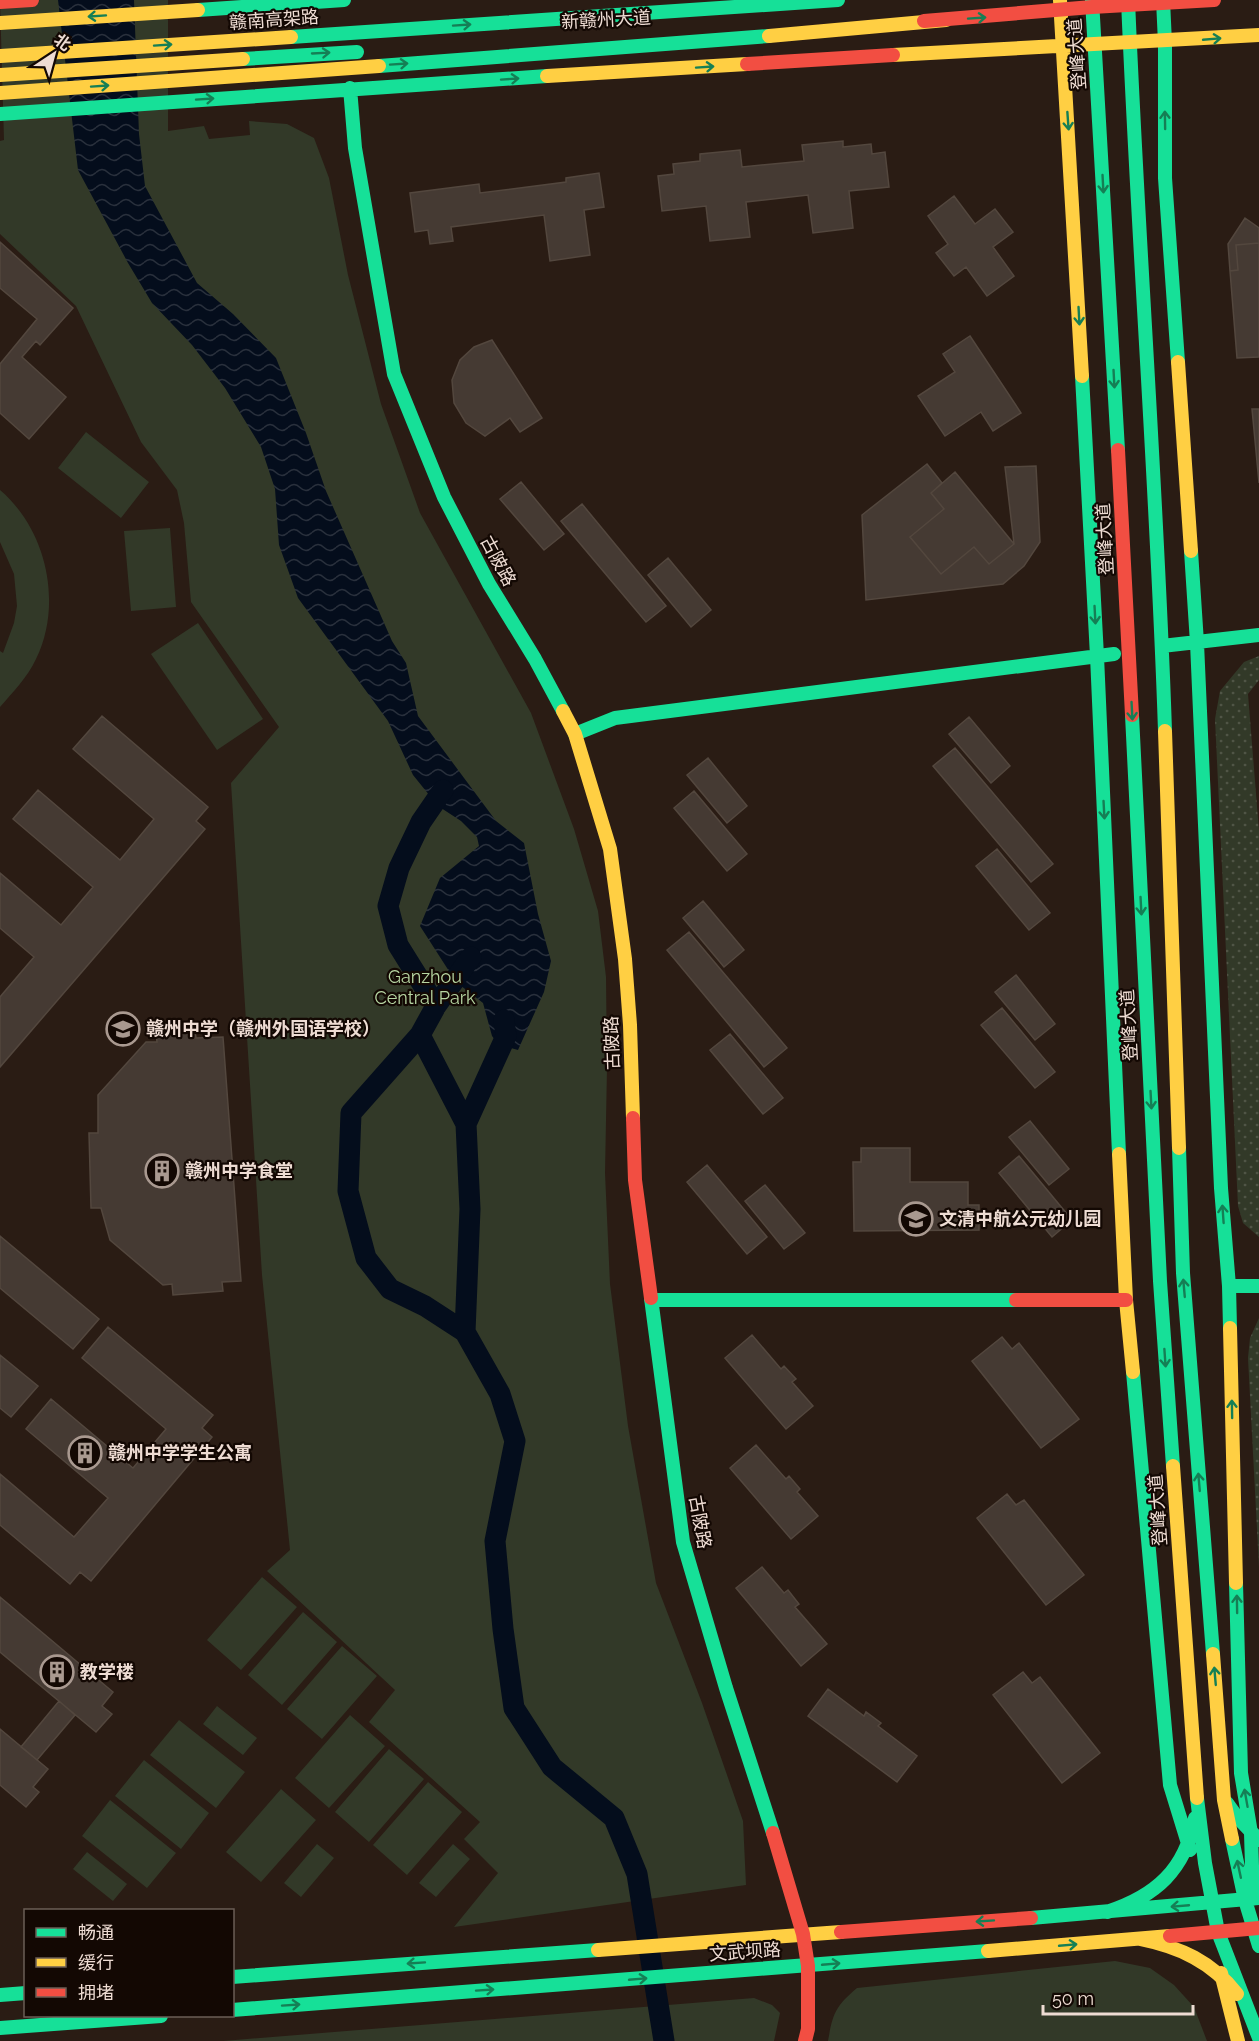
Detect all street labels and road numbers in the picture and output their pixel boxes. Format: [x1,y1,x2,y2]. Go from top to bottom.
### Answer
street label: 赣南高架路 [228,6,320,33]
street label: 新赣州大道 [560,7,651,32]
street label: 登峰大道 [1064,17,1089,91]
street label: 登峰大道 [1092,503,1117,576]
street label: 古陂路 [476,532,520,590]
street label: 登峰大道 [1116,989,1141,1062]
street label: 古陂路 [600,1016,623,1070]
street label: 登峰大道 [1145,1473,1170,1547]
street label: 古陂路 [685,1494,716,1550]
street label: 文武坝路 [708,1939,782,1964]

